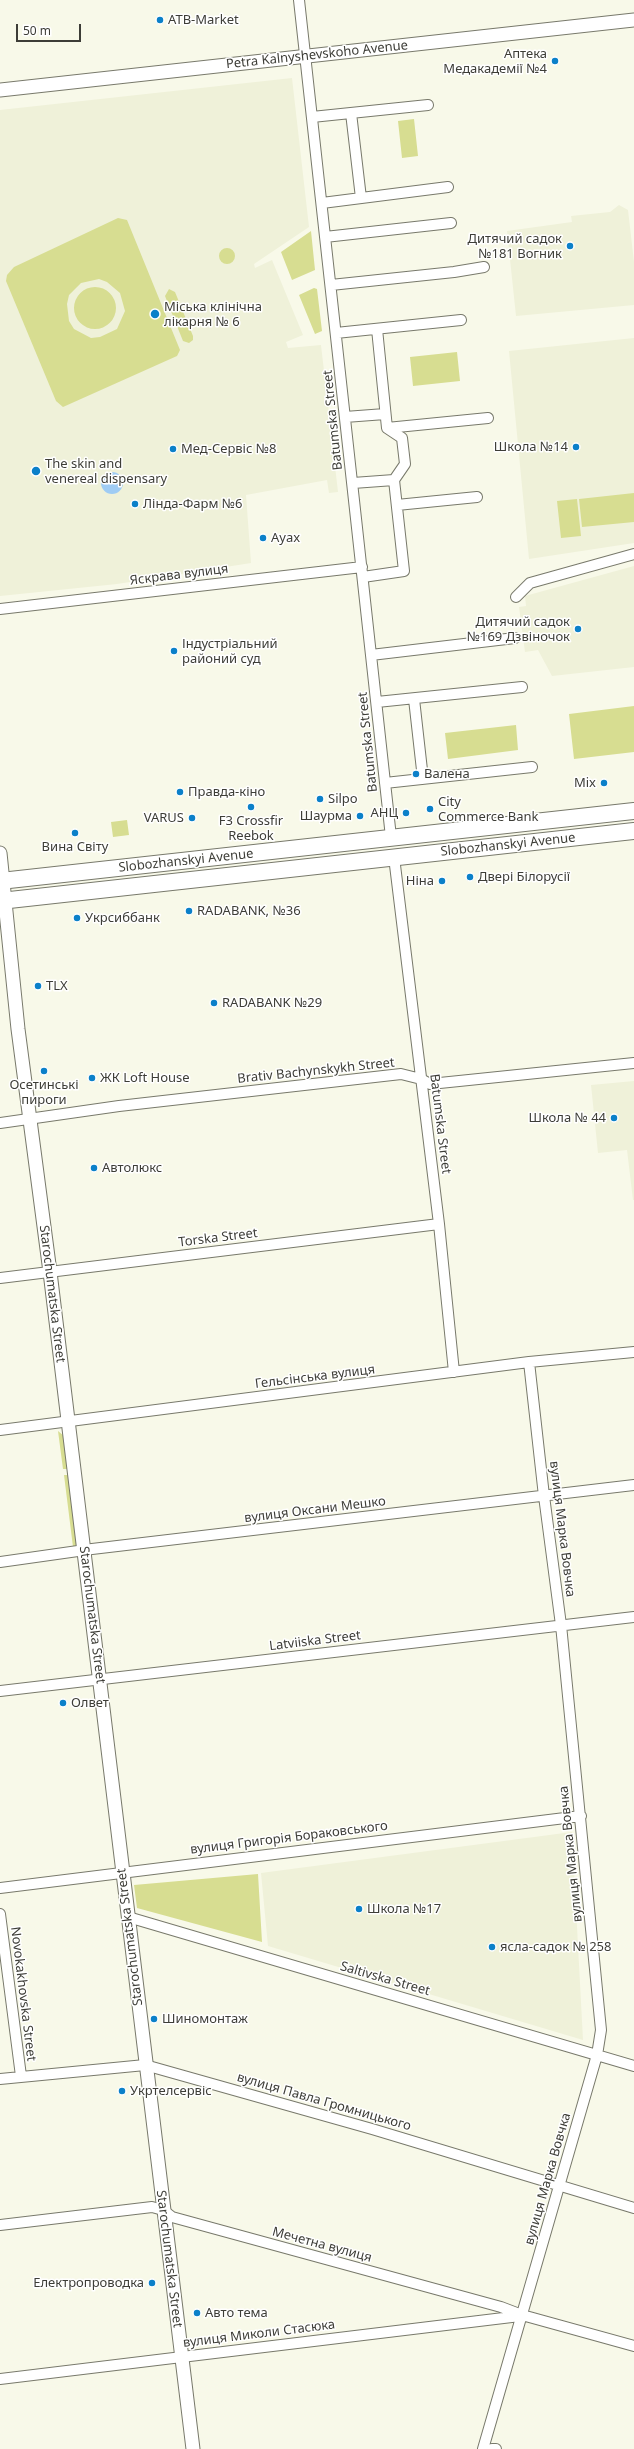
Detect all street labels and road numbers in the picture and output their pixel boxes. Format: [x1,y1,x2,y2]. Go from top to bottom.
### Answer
street label: Petra Kalnyshevskoho Avenue [225,38,409,72]
street label: Batumska Street [320,369,346,471]
street label: Яскрава вулиця [129,561,229,589]
street label: Batumska Street [355,691,381,793]
street label: Slobozhanskyi Avenue [440,830,576,860]
street label: Slobozhanskyi Avenue [118,846,254,876]
street label: Brativ Bachynskykh Street [237,1055,395,1087]
street label: Batumska Street [426,1073,454,1175]
street label: Starochumatska Street [36,1224,68,1364]
street label: Torska Street [178,1225,258,1251]
street label: Гельсінська вулиця [254,1362,376,1392]
street label: вулиця Марка Вовчка [546,1460,578,1598]
street label: вулиця Оксани Мешко [243,1494,387,1526]
street label: Starochumatska Street [76,1545,108,1685]
street label: Latviiska Street [268,1628,362,1654]
street label: вулиця Марка Вовчка [556,1785,586,1923]
street label: вулиця Григорія Бораковського [189,1818,389,1858]
street label: Starochumatska Street [114,1867,146,2007]
street label: Novokakhovska Street [7,1926,39,2062]
street label: Saltivska Street [338,1959,432,1999]
street label: вулиця Павла Громницького [235,2070,413,2134]
street label: вулиця Марка Вовчка [522,2111,574,2247]
street label: Starochumatska Street [153,2189,185,2329]
street label: Мечетна вулиця [270,2224,374,2266]
street label: вулиця Миколи Стасюка [182,2317,336,2351]

